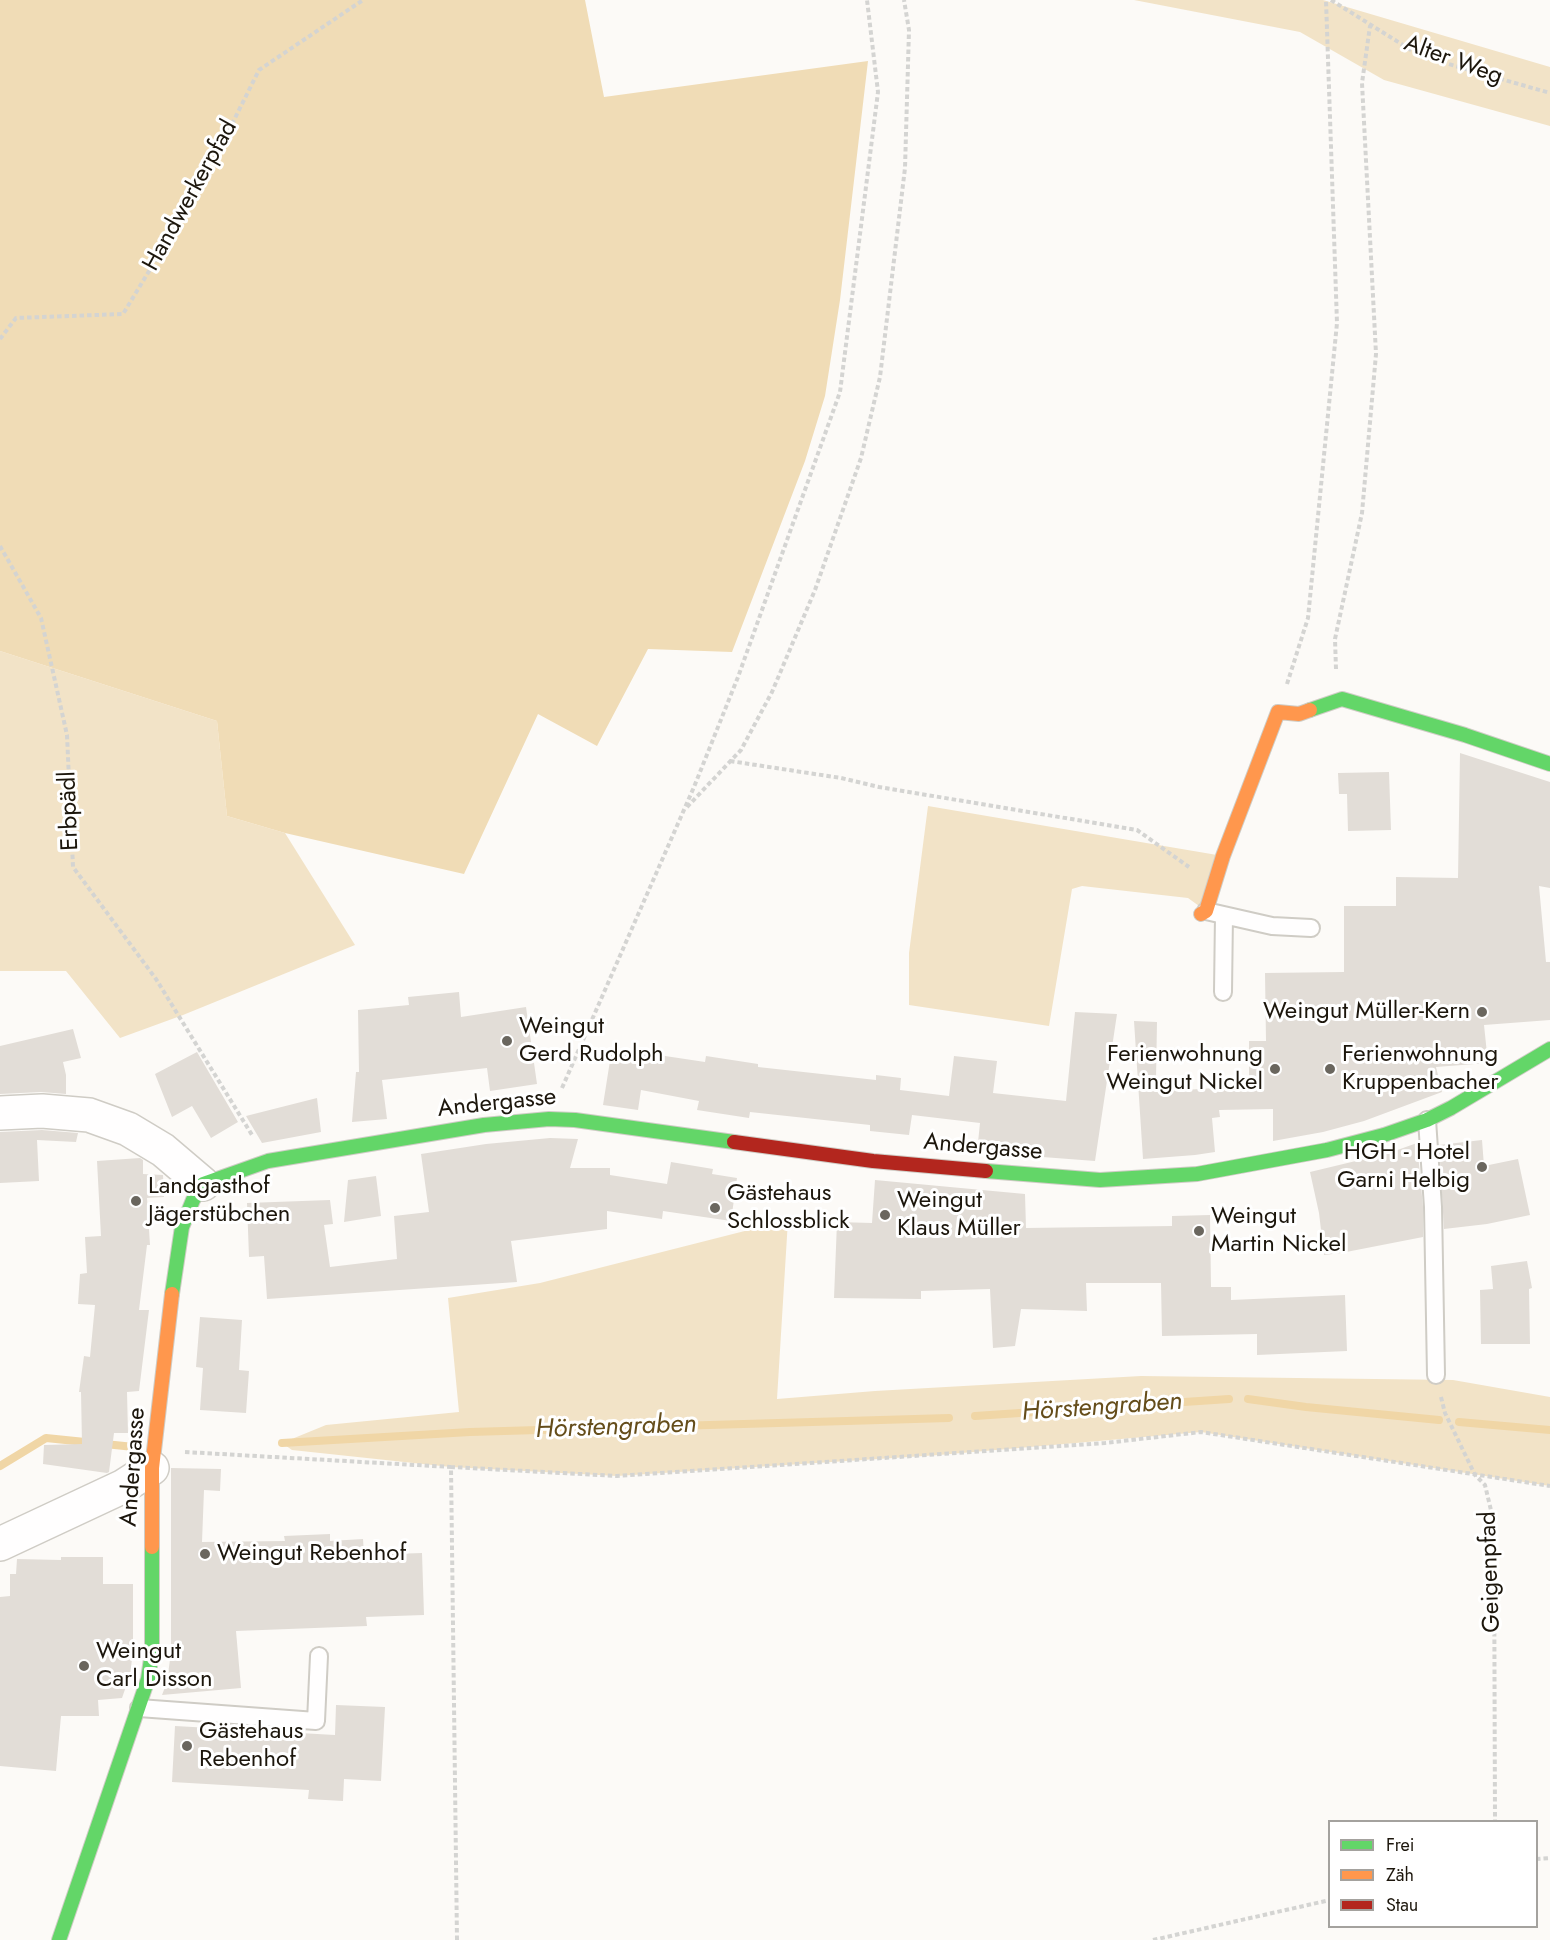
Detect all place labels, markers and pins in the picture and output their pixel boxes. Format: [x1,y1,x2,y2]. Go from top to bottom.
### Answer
place label: Weingut Müller-Kern [1263,998,1470,1026]
marker: Weingut Müller-Kern [1475,1005,1489,1019]
place label: Weingut Gerd Rudolph [519,1013,664,1069]
marker: Weingut Gerd Rudolph [500,1034,514,1048]
place label: Ferienwohnung Weingut Nickel [1106,1041,1263,1097]
place label: Ferienwohnung Kruppenbacher [1342,1041,1499,1097]
marker: Ferienwohnung Weingut Nickel [1268,1062,1282,1076]
marker: Ferienwohnung Kruppenbacher [1323,1062,1337,1076]
place label: HGH - Hotel Garni Helbig [1337,1139,1470,1195]
marker: HGH - Hotel Garni Helbig [1475,1160,1489,1174]
place label: Landgasthof Jägerstübchen [148,1173,290,1229]
place label: Gästehaus Schlossblick [727,1180,850,1236]
place label: Weingut Klaus Müller [897,1187,1021,1243]
marker: Landgasthof Jägerstübchen [129,1194,143,1208]
marker: Gästehaus Schlossblick [708,1201,722,1215]
place label: Weingut Martin Nickel [1211,1203,1346,1259]
marker: Weingut Klaus Müller [878,1208,892,1222]
marker: Weingut Martin Nickel [1192,1224,1206,1238]
place label: Weingut Rebenhof [217,1540,406,1568]
marker: Weingut Rebenhof [198,1547,212,1561]
place label: Weingut Carl Disson [96,1638,213,1694]
marker: Weingut Carl Disson [77,1659,91,1673]
place label: Gästehaus Rebenhof [199,1718,303,1774]
marker: Gästehaus Rebenhof [180,1739,194,1753]

